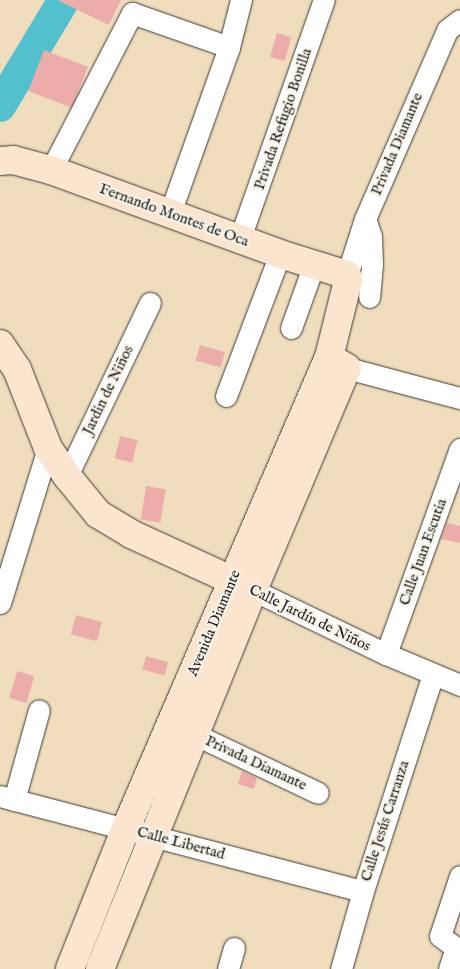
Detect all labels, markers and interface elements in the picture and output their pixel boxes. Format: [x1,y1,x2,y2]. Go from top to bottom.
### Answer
street label: Privada Refugio Bonilla [250,46,316,192]
street label: Privada Diamante [367,90,427,198]
street label: Fernando Montes de Oca [97,180,251,250]
street label: Jardin de Niños [79,342,137,438]
street label: Calle Juan Escutia [395,496,451,608]
street label: Avenida Diamante [184,567,244,679]
street label: Calle Jardín de Niños [246,581,374,655]
street label: Privada Diamante [203,732,309,794]
street label: Calle Jesús Carranza [357,758,413,884]
street label: Calle Libertad [135,823,227,863]

